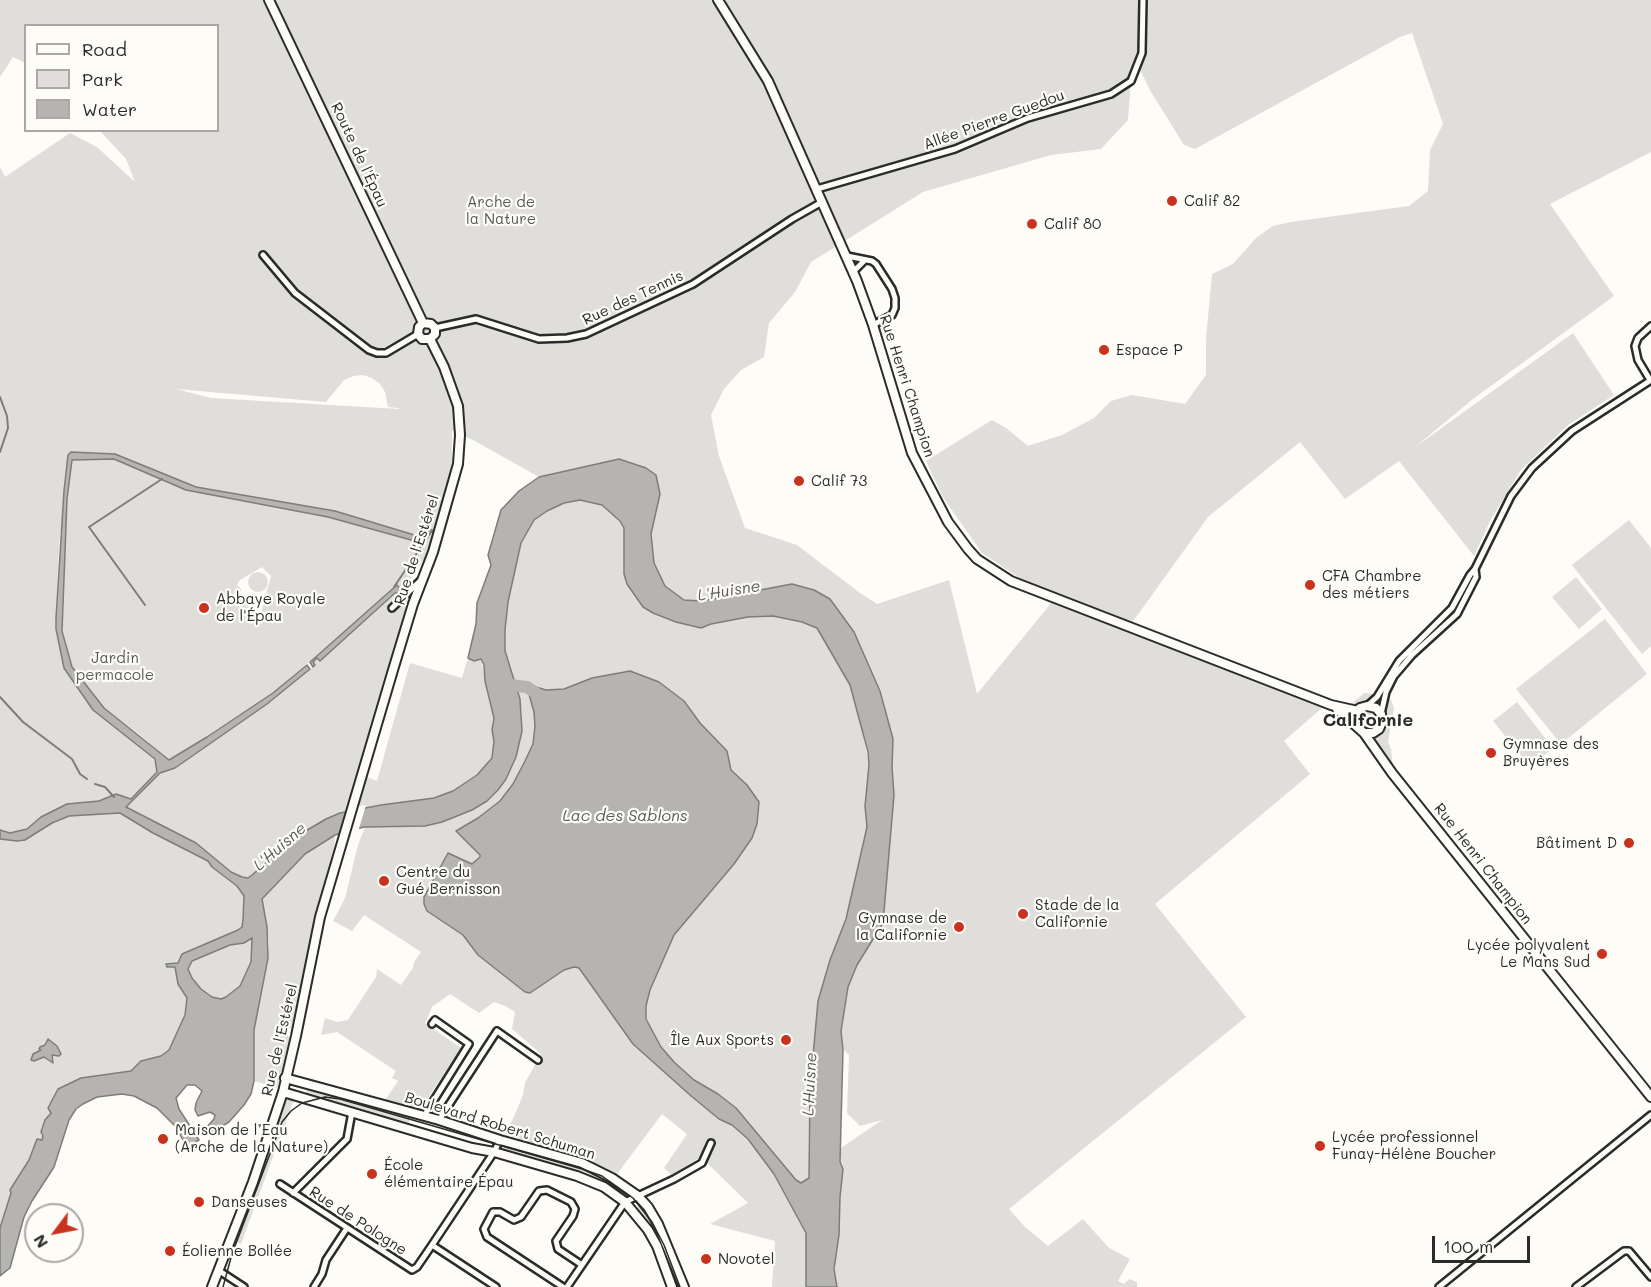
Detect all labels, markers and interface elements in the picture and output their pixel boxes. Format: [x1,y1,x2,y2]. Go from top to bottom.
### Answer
legend [24,24,219,132]
text: Road [82,37,127,61]
text: Park [82,67,123,91]
street label: Allée Pierre Guedou [921,86,1067,154]
text: Water [82,97,137,121]
street label: Route de l'Épau [327,100,391,210]
place label: Calif 82 [1184,192,1240,210]
park label: Arche de la Nature [466,193,536,228]
marker: Calif 82 [1165,194,1179,208]
place label: Calif 80 [1044,215,1101,233]
marker: Calif 80 [1025,217,1039,231]
street label: Rue des Tennis [580,267,686,329]
street label: Rue Henri Champion [875,313,939,459]
place label: Espace P [1116,341,1183,359]
marker: Espace P [1097,343,1111,357]
place label: Calif 73 [811,472,867,490]
marker: Calif 73 [792,474,806,488]
street label: Rue de l'Estérel [391,493,443,607]
place label: CFA Chambre des métiers [1322,567,1421,602]
water label: L'Huisne [696,577,762,605]
marker: CFA Chambre des métiers [1303,578,1317,592]
place label: Abbaye Royale de l'Épau [216,590,325,625]
marker: Abbaye Royale de l'Épau [197,601,211,615]
park label: Jardin permacole [76,649,154,684]
district label: Californie [1323,709,1413,731]
place label: Gymnase des Bruyères [1503,735,1599,770]
marker: Gymnase des Bruyères [1484,746,1498,760]
street label: Rue Henri Champion [1430,800,1536,928]
water label: Lac des Sablons [562,806,688,826]
water label: L'Huisne [250,819,310,875]
place label: Bâtiment D [1536,834,1617,852]
marker: Bâtiment D [1622,836,1636,850]
place label: Centre du Gué Bernisson [396,863,500,898]
marker: Centre du Gué Bernisson [377,874,391,888]
place label: Stade de la Californie [1035,896,1120,931]
marker: Stade de la Californie [1016,907,1030,921]
place label: Gymnase de la Californie [856,909,947,944]
marker: Gymnase de la Californie [952,920,966,934]
place label: Lycée polyvalent Le Mans Sud [1467,936,1590,971]
marker: Lycée polyvalent Le Mans Sud [1595,947,1609,961]
street label: Rue de l'Estérel [258,982,302,1098]
place label: Île Aux Sports [671,1031,774,1049]
marker: Île Aux Sports [779,1033,793,1047]
water label: L'Huisne [799,1052,821,1116]
street label: Boulevard Robert Schuman [403,1088,597,1164]
place label: Maison de l’Eau (Arche de la Nature) [175,1121,328,1156]
place label: Lycée professionnel Funay-Hélène Boucher [1332,1128,1496,1163]
marker: Maison de l’Eau (Arche de la Nature) [156,1132,170,1146]
marker: Lycée professionnel Funay-Hélène Boucher [1313,1139,1327,1153]
place label: École élémentaire Épau [384,1156,513,1191]
marker: École élémentaire Épau [365,1167,379,1181]
street label: Rue de Pologne [306,1183,410,1259]
place label: Danseuses [211,1193,288,1211]
marker: Danseuses [192,1195,206,1209]
north arrow [24,1203,84,1263]
scale bar [1435,1224,1532,1262]
text: N [28,1231,52,1252]
text: 100 m [1443,1234,1493,1258]
place label: Éolienne Bollée [182,1242,292,1260]
marker: Éolienne Bollée [163,1244,177,1258]
place label: Novotel [718,1250,774,1268]
marker: Novotel [699,1252,713,1266]

